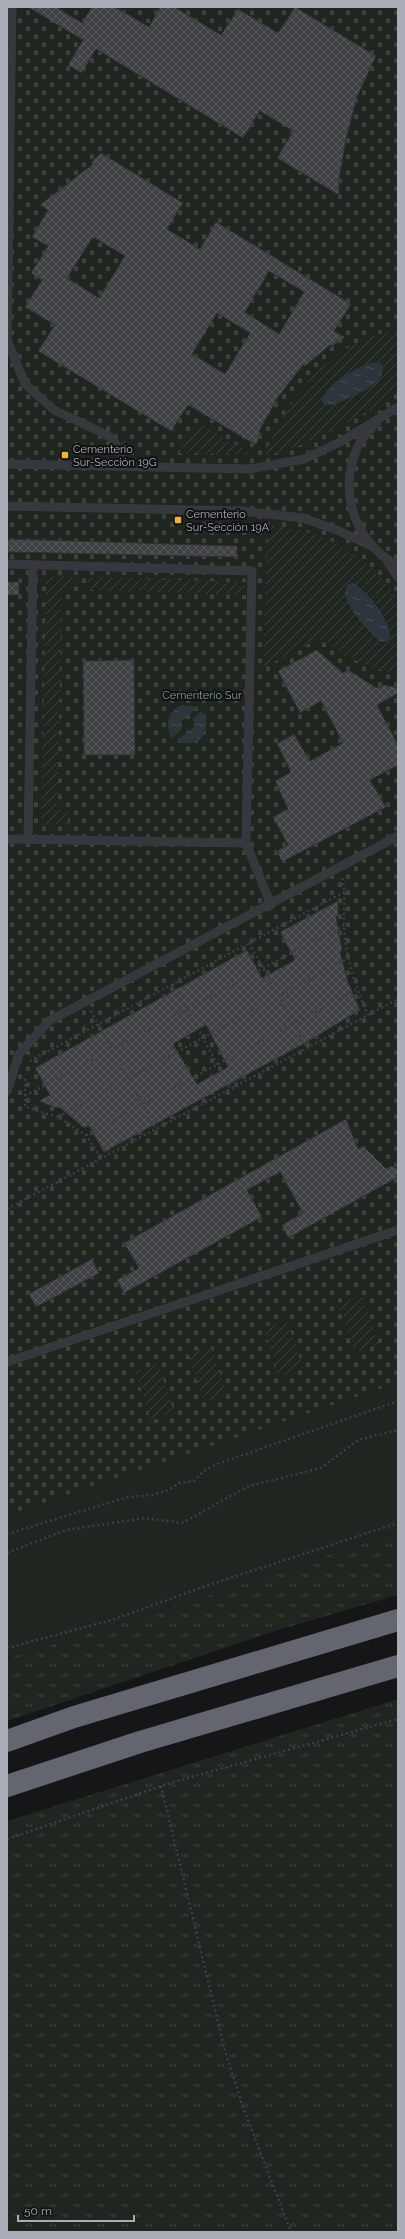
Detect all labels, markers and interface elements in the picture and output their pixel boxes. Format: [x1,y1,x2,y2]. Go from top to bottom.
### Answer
place label: Cementerio Sur-Sección 19G [73,443,157,469]
marker: Cementerio Sur-Sección 19G [60,450,70,460]
place label: Cementerio Sur-Sección 19A [186,508,270,534]
marker: Cementerio Sur-Sección 19A [173,515,183,525]
park label: Cementerio Sur [162,689,242,702]
scale bar [18,2197,134,2223]
text: 50 m [24,2204,52,2218]

